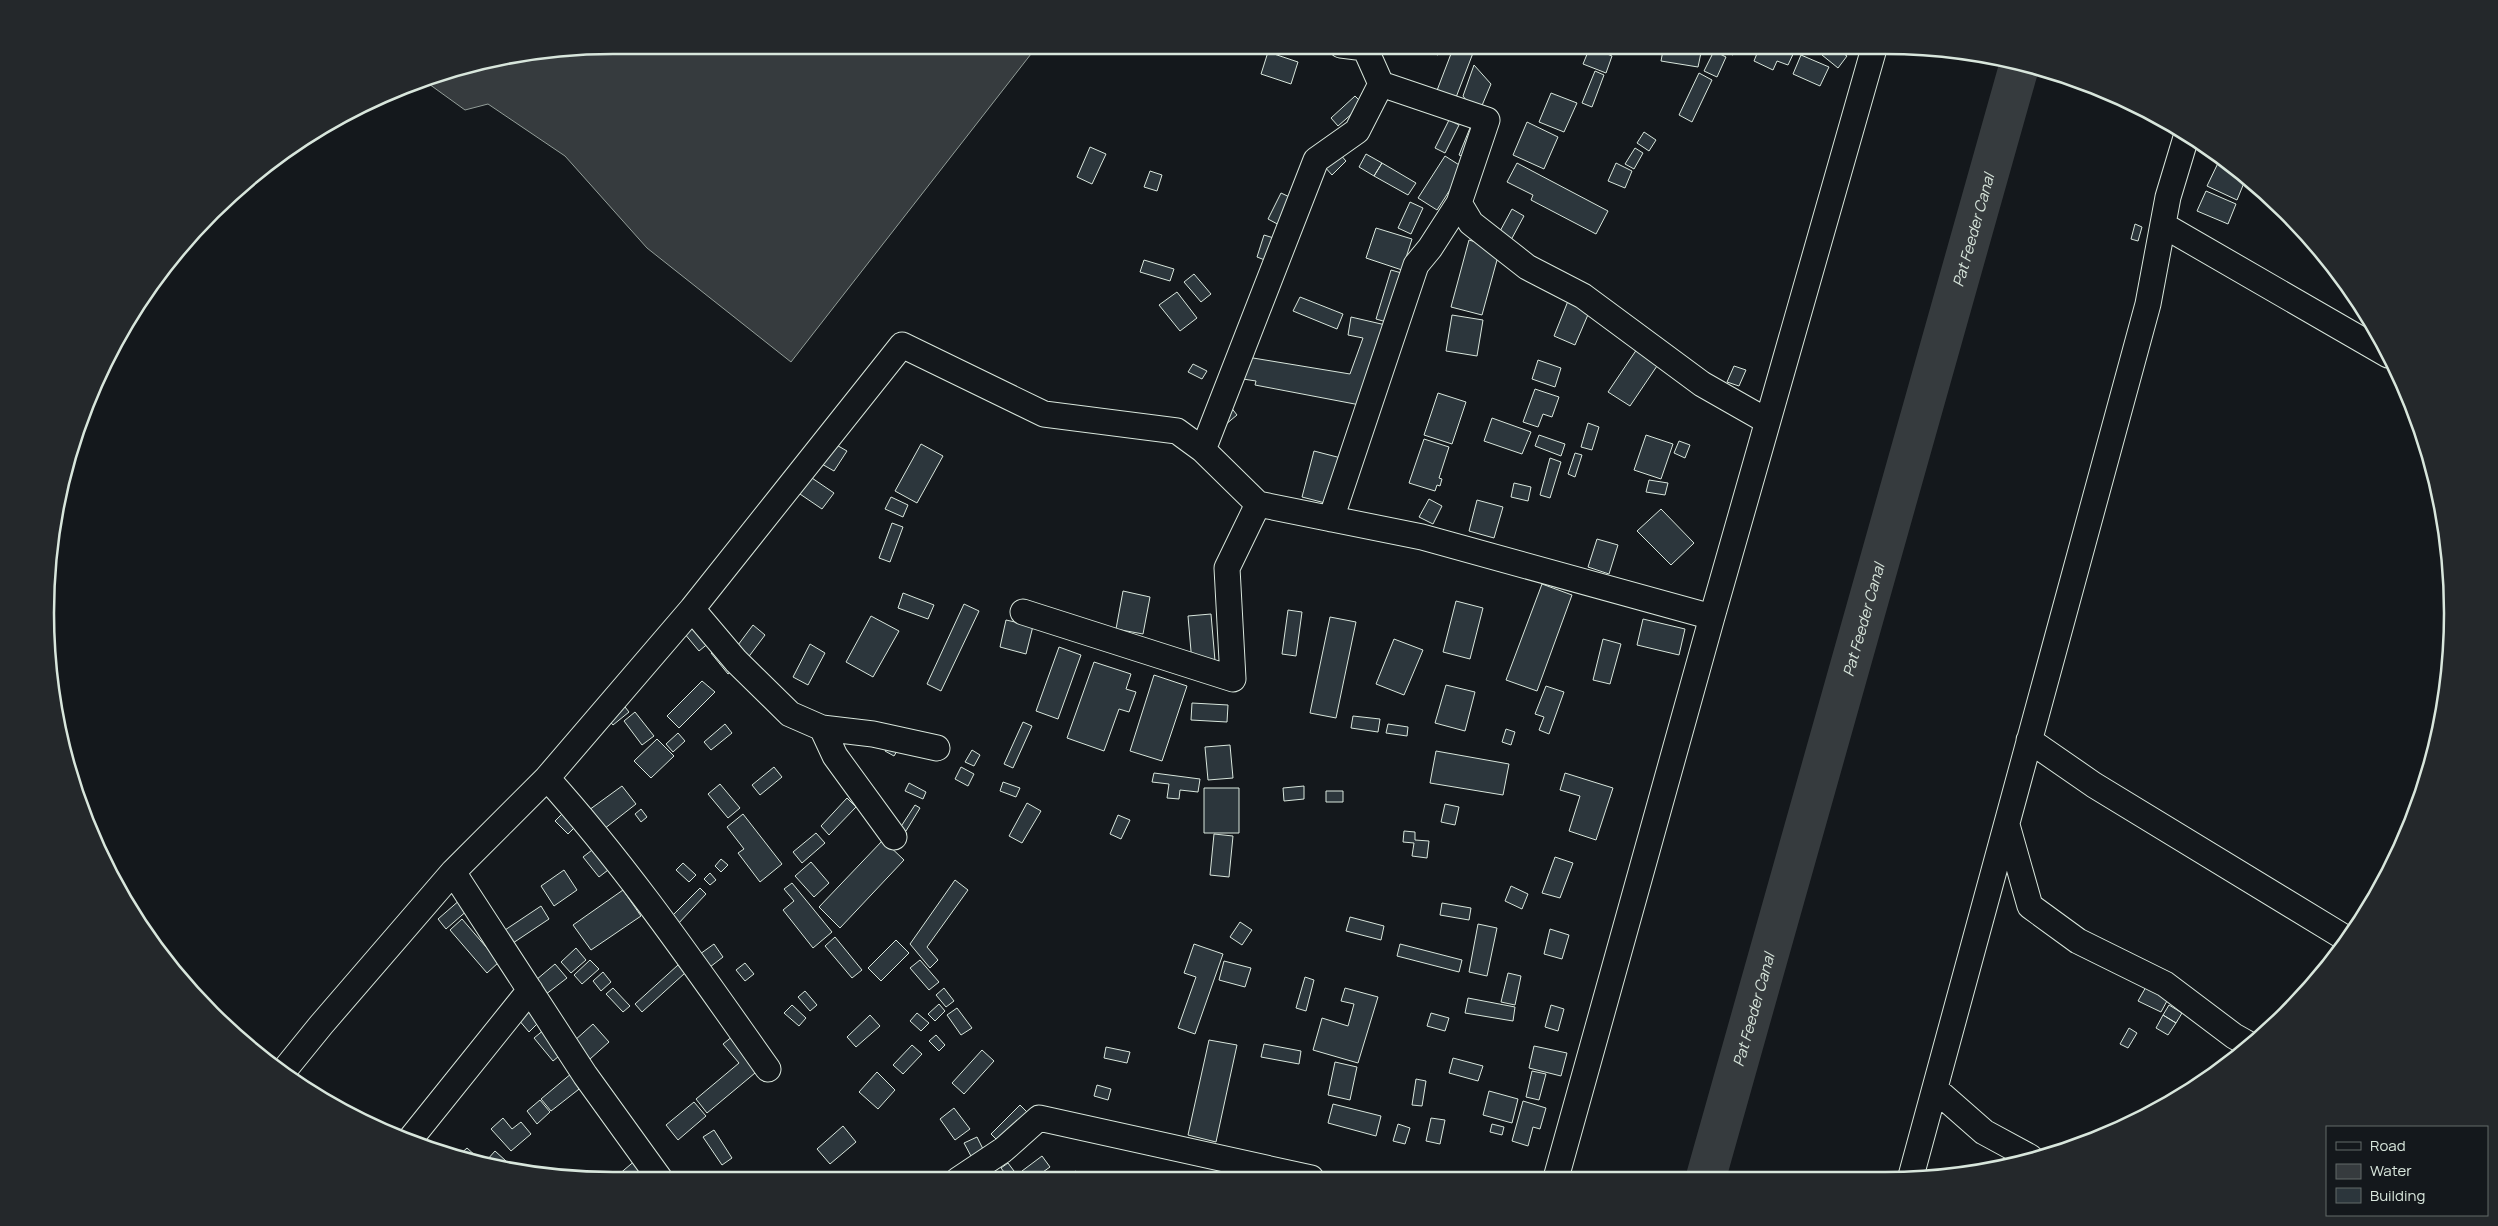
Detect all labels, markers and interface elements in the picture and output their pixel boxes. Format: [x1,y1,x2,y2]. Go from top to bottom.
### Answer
water label: Pat Feeder Canal [1947,168,2000,289]
water label: Pat Feeder Canal [1837,558,1890,679]
water label: Pat Feeder Canal [1727,948,1780,1069]
legend [2326,1126,2488,1216]
text: Road [2370,1135,2406,1156]
text: Water [2370,1160,2412,1181]
text: Building [2370,1185,2425,1206]

